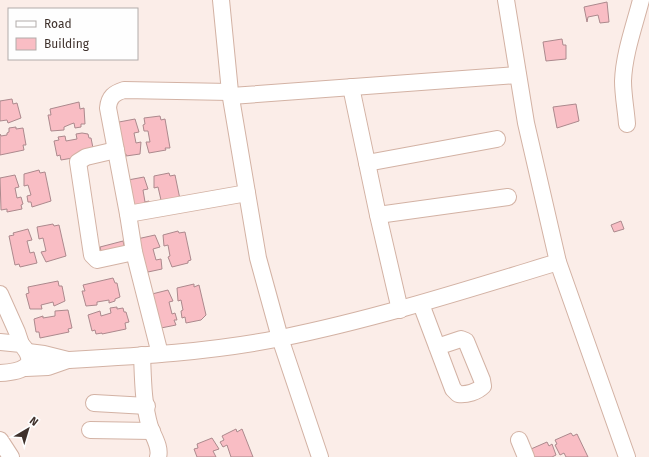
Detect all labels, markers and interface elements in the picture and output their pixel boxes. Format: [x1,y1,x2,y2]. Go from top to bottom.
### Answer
legend [8,8,138,60]
text: Road [44,17,72,31]
text: Building [44,37,90,51]
north arrow [8,409,48,449]
text: N [27,414,41,429]

